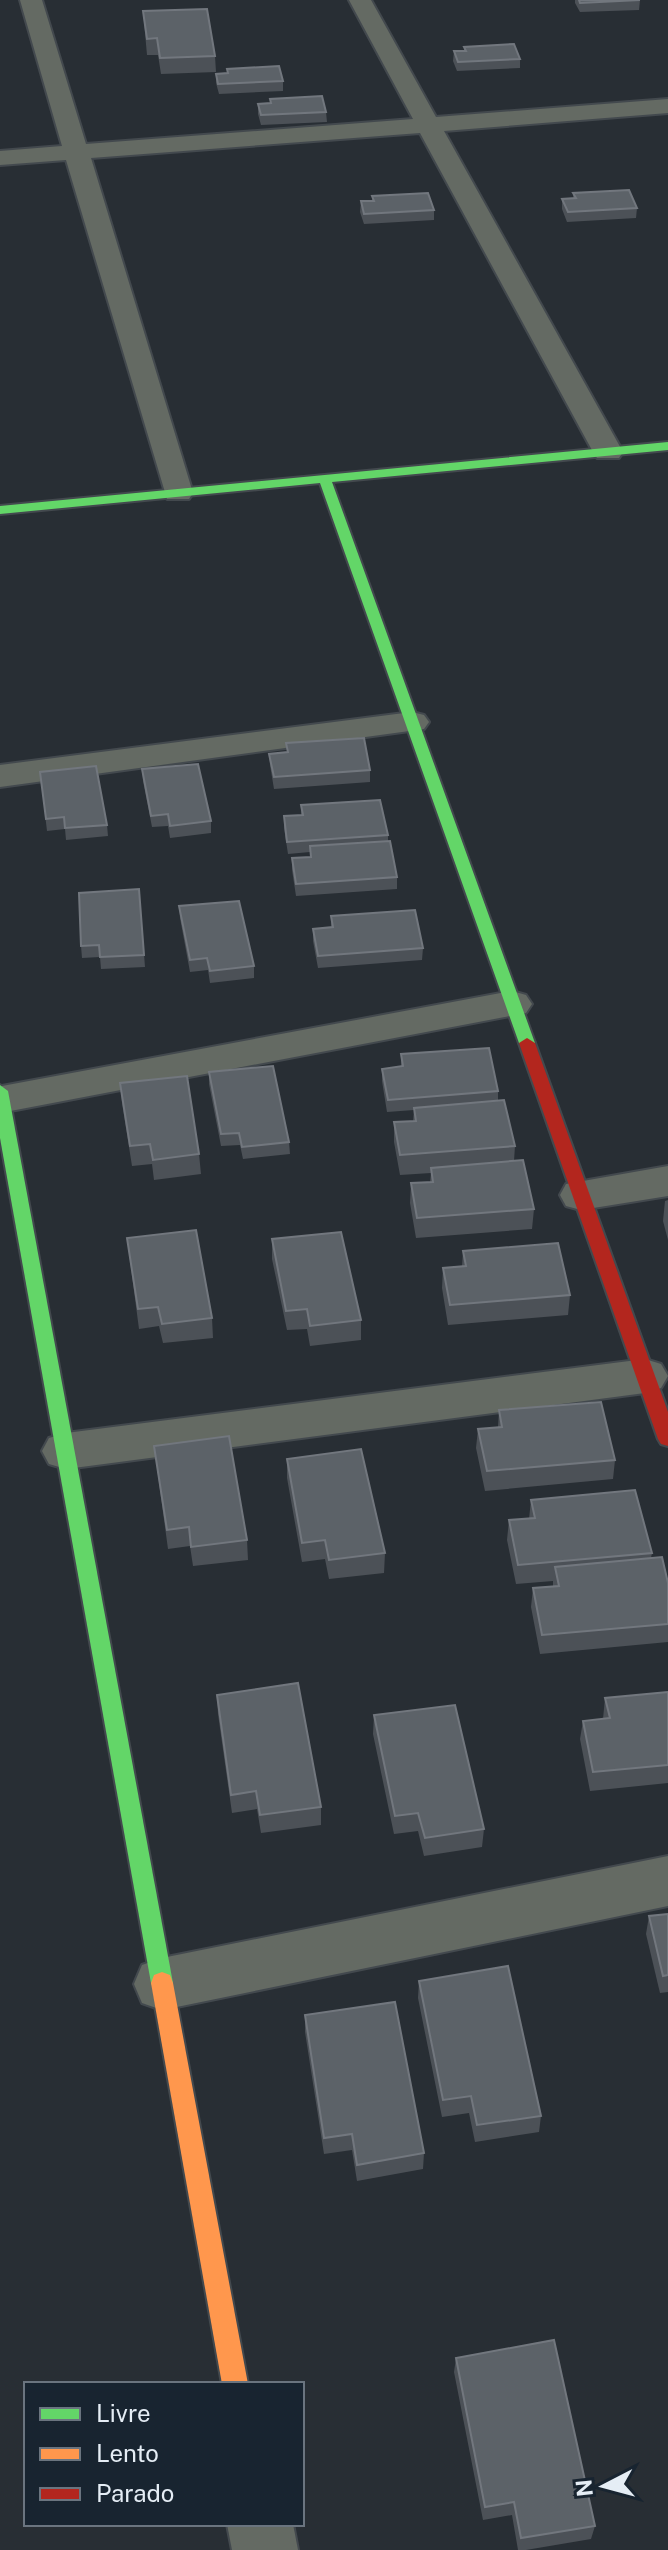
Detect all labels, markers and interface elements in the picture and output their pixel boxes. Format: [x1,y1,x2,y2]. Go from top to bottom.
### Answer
legend [24,2382,304,2526]
text: Livre [96,2399,151,2427]
text: Lento [96,2439,159,2467]
north arrow [564,2446,644,2526]
text: N [570,2478,598,2498]
text: Parado [96,2479,174,2507]

